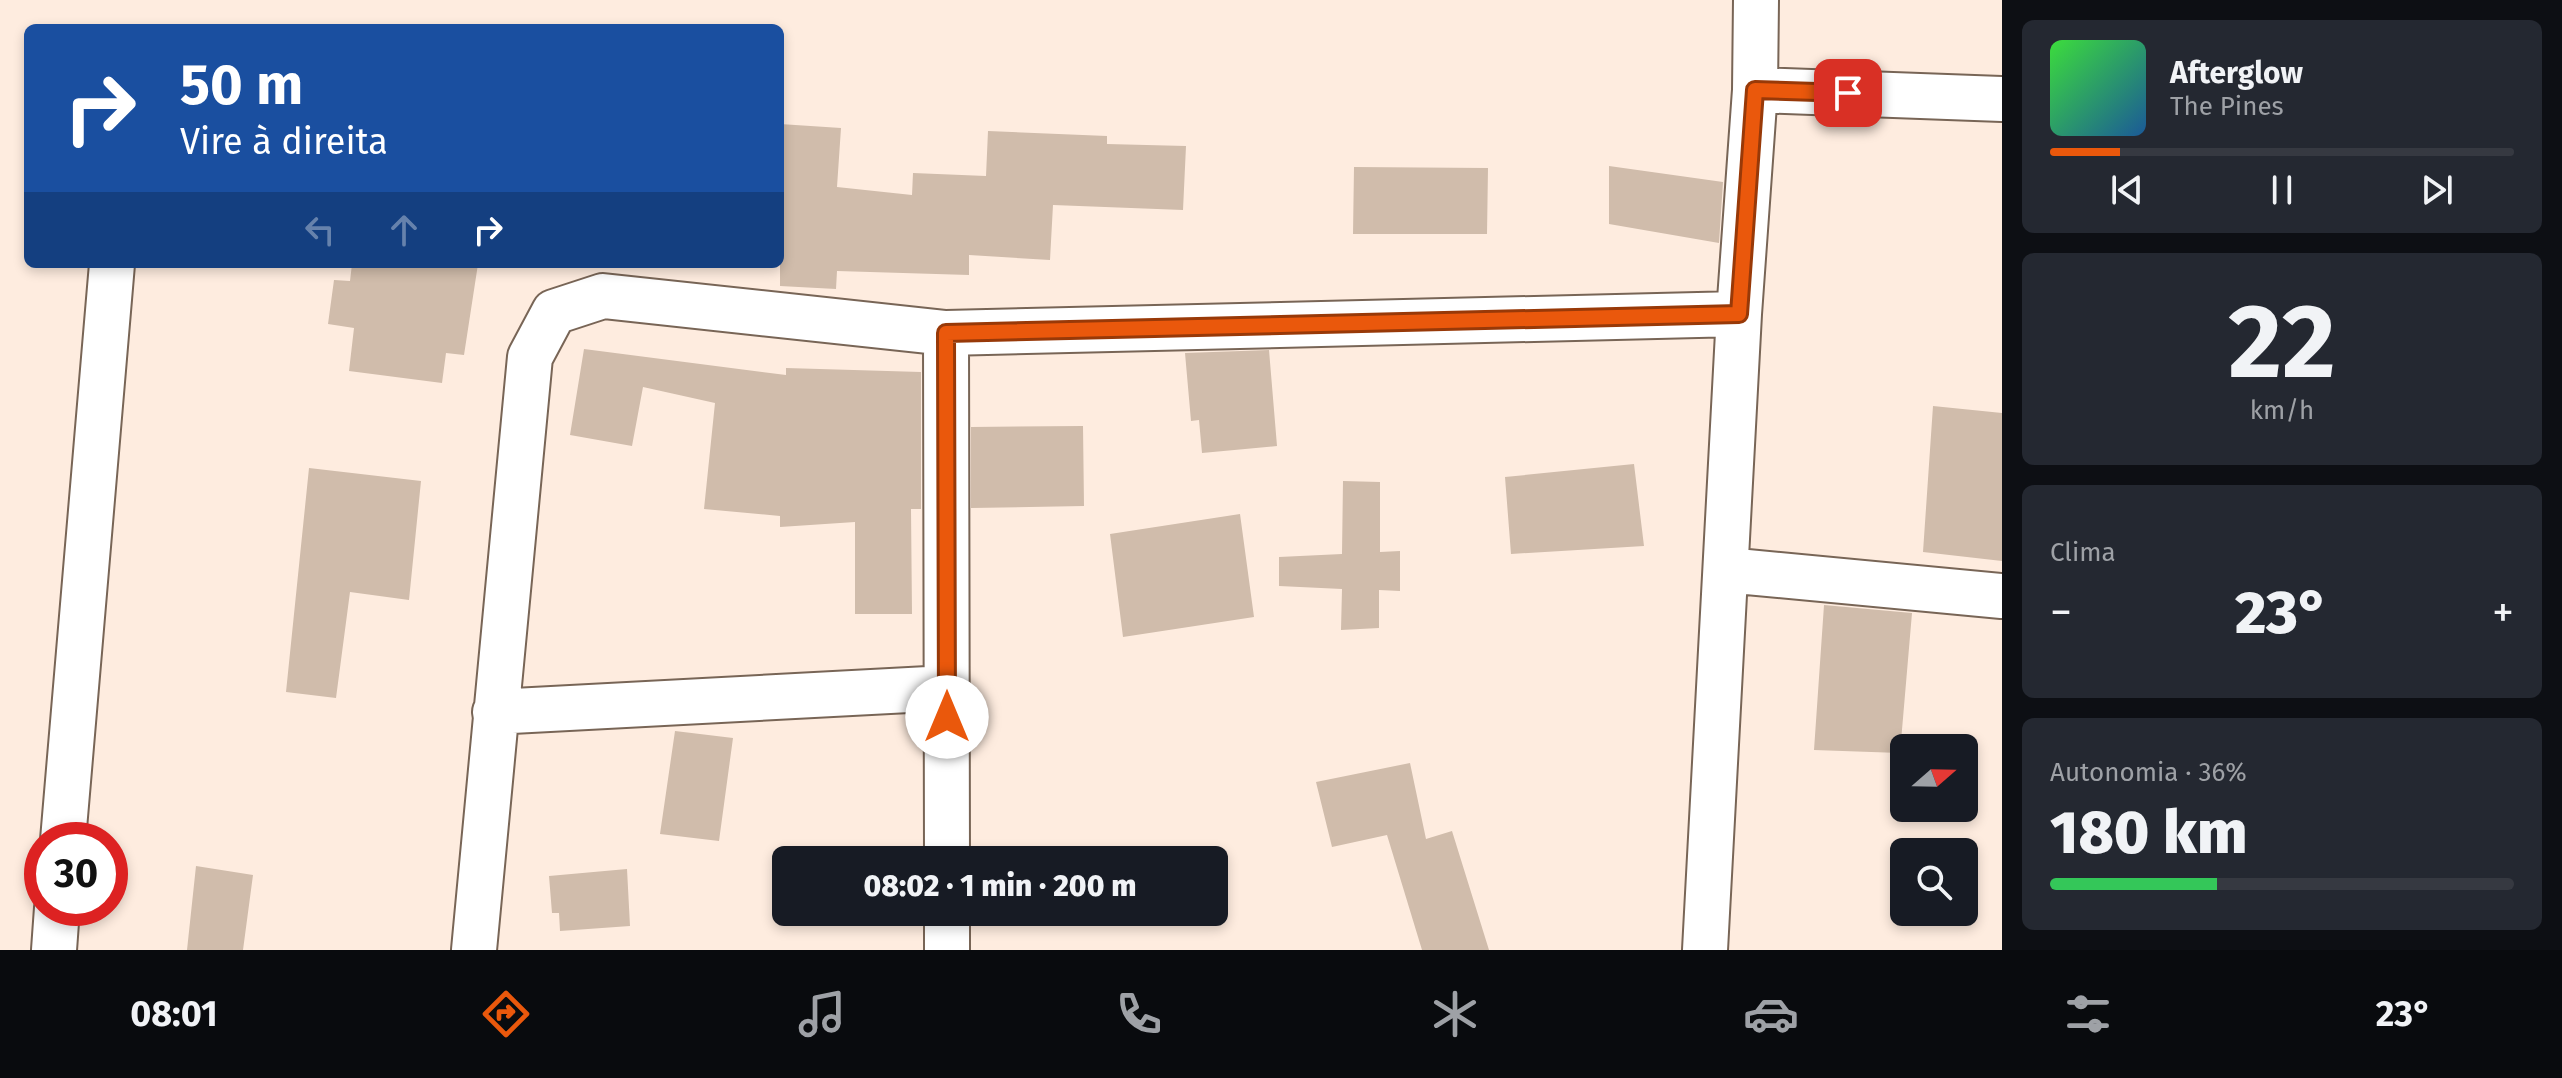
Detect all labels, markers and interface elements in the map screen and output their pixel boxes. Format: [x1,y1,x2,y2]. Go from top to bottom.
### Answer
text: 50 m [180,52,303,119]
text: Afterglow [2170,55,2303,91]
icon: right [48,56,152,160]
pin [1814,59,1882,127]
icon: arrive [1826,71,1870,115]
text: The Pines [2170,91,2284,122]
text: Vire à direita [180,120,388,164]
icon: previous [2105,168,2149,212]
icon: pause [2260,168,2304,212]
icon: next [2415,168,2459,212]
icon: left [298,208,342,252]
icon: ahead [382,208,426,252]
icon: right [466,208,510,252]
text: 22 [2228,280,2336,405]
text: km/h [2250,395,2314,426]
text: Clima [2050,537,2116,568]
text: 23° [2235,577,2329,649]
text: − [2050,586,2072,639]
text: + [2492,586,2514,639]
position arrow [905,675,989,759]
north arrow [1890,734,1978,822]
map controls [1890,734,1978,926]
text: Autonomia · 36% [2050,757,2247,788]
text: 180 km [2050,797,2247,869]
speed limit sign: 30 [24,822,128,926]
button: search [1890,838,1978,926]
text: 08:02 · 1 min · 200 m [863,868,1137,904]
icon: directions [478,986,534,1042]
icon: music [794,986,850,1042]
icon: phone [1111,986,1167,1042]
icon: climate [1427,986,1483,1042]
icon: car [1743,986,1799,1042]
icon: filters [2060,986,2116,1042]
text: 08:01 [130,992,218,1036]
text: 23° [2376,992,2432,1036]

